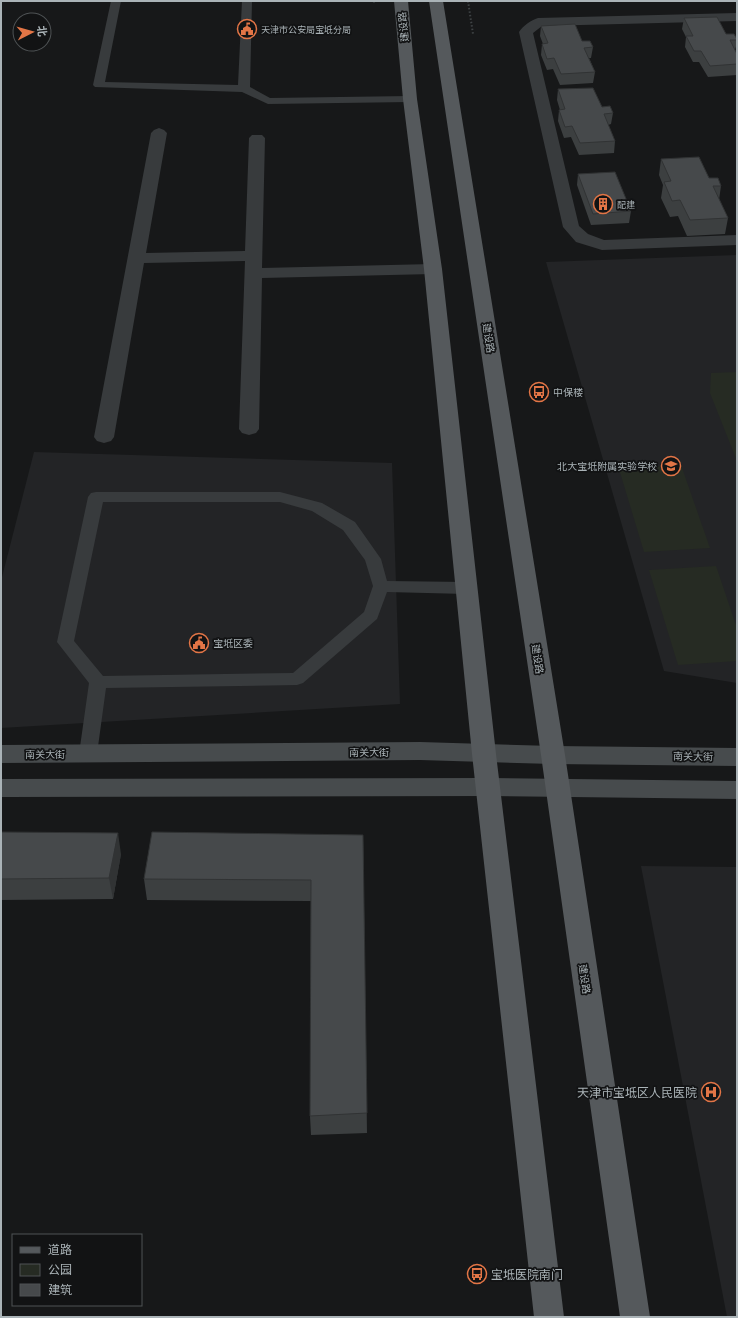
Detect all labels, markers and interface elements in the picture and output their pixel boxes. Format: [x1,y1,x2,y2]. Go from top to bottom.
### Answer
street label: 建设路 [395,11,411,43]
north arrow [12,12,52,52]
public building icon: 天津市公安局宝坻分局 [236,18,258,40]
place label: 天津市公安局宝坻分局 [261,24,351,35]
text: 北 [35,25,49,37]
building icon: 配建 [592,193,614,215]
place label: 配建 [617,199,635,210]
street label: 建设路 [481,322,497,354]
bus stop icon: 中保楼 [528,381,550,403]
place label: 中保楼 [553,386,583,398]
school or university icon: 北大宝坻附属实验学校 [660,455,682,477]
place label: 北大宝坻附属实验学校 [557,460,657,472]
public building icon: 宝坻区委 [188,632,210,654]
place label: 宝坻区委 [213,637,253,649]
street label: 建设路 [530,643,546,675]
street label: 南关大街 [349,746,389,758]
street label: 南关大街 [25,748,65,760]
street label: 南关大街 [673,750,713,762]
street label: 建设路 [577,963,593,995]
hospital icon: 天津市宝坻区人民医院 [700,1081,722,1103]
place label: 天津市宝坻区人民医院 [577,1085,697,1099]
legend [12,1234,142,1306]
text: 道路 [48,1242,72,1256]
text: 公园 [48,1262,72,1276]
bus stop icon: 宝坻医院南门 [466,1263,488,1285]
place label: 宝坻医院南门 [491,1267,563,1281]
text: 建筑 [48,1282,72,1296]

